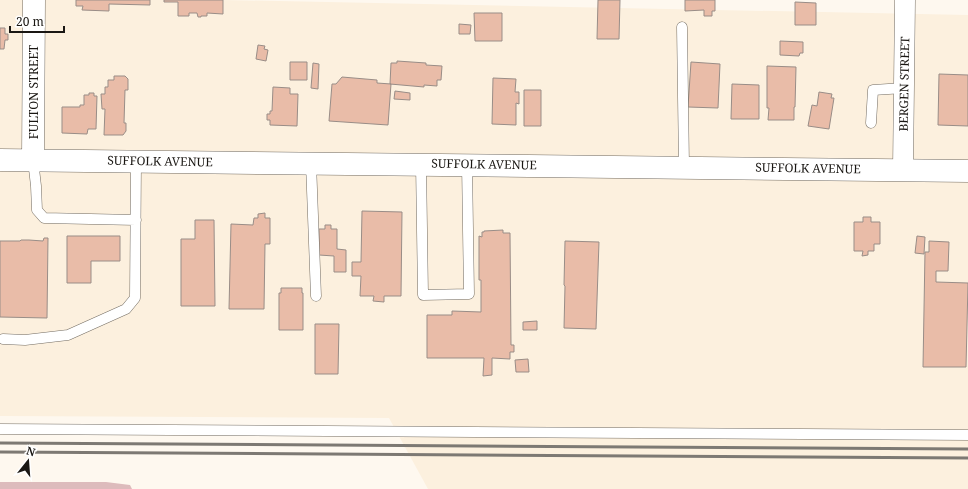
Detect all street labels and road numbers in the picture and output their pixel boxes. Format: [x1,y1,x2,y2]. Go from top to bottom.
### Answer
street label: BERGEN STREET [895,36,913,132]
street label: FULTON STREET [25,44,42,139]
street label: SUFFOLK AVENUE [107,152,213,170]
street label: SUFFOLK AVENUE [431,155,537,173]
street label: SUFFOLK AVENUE [755,159,861,177]

